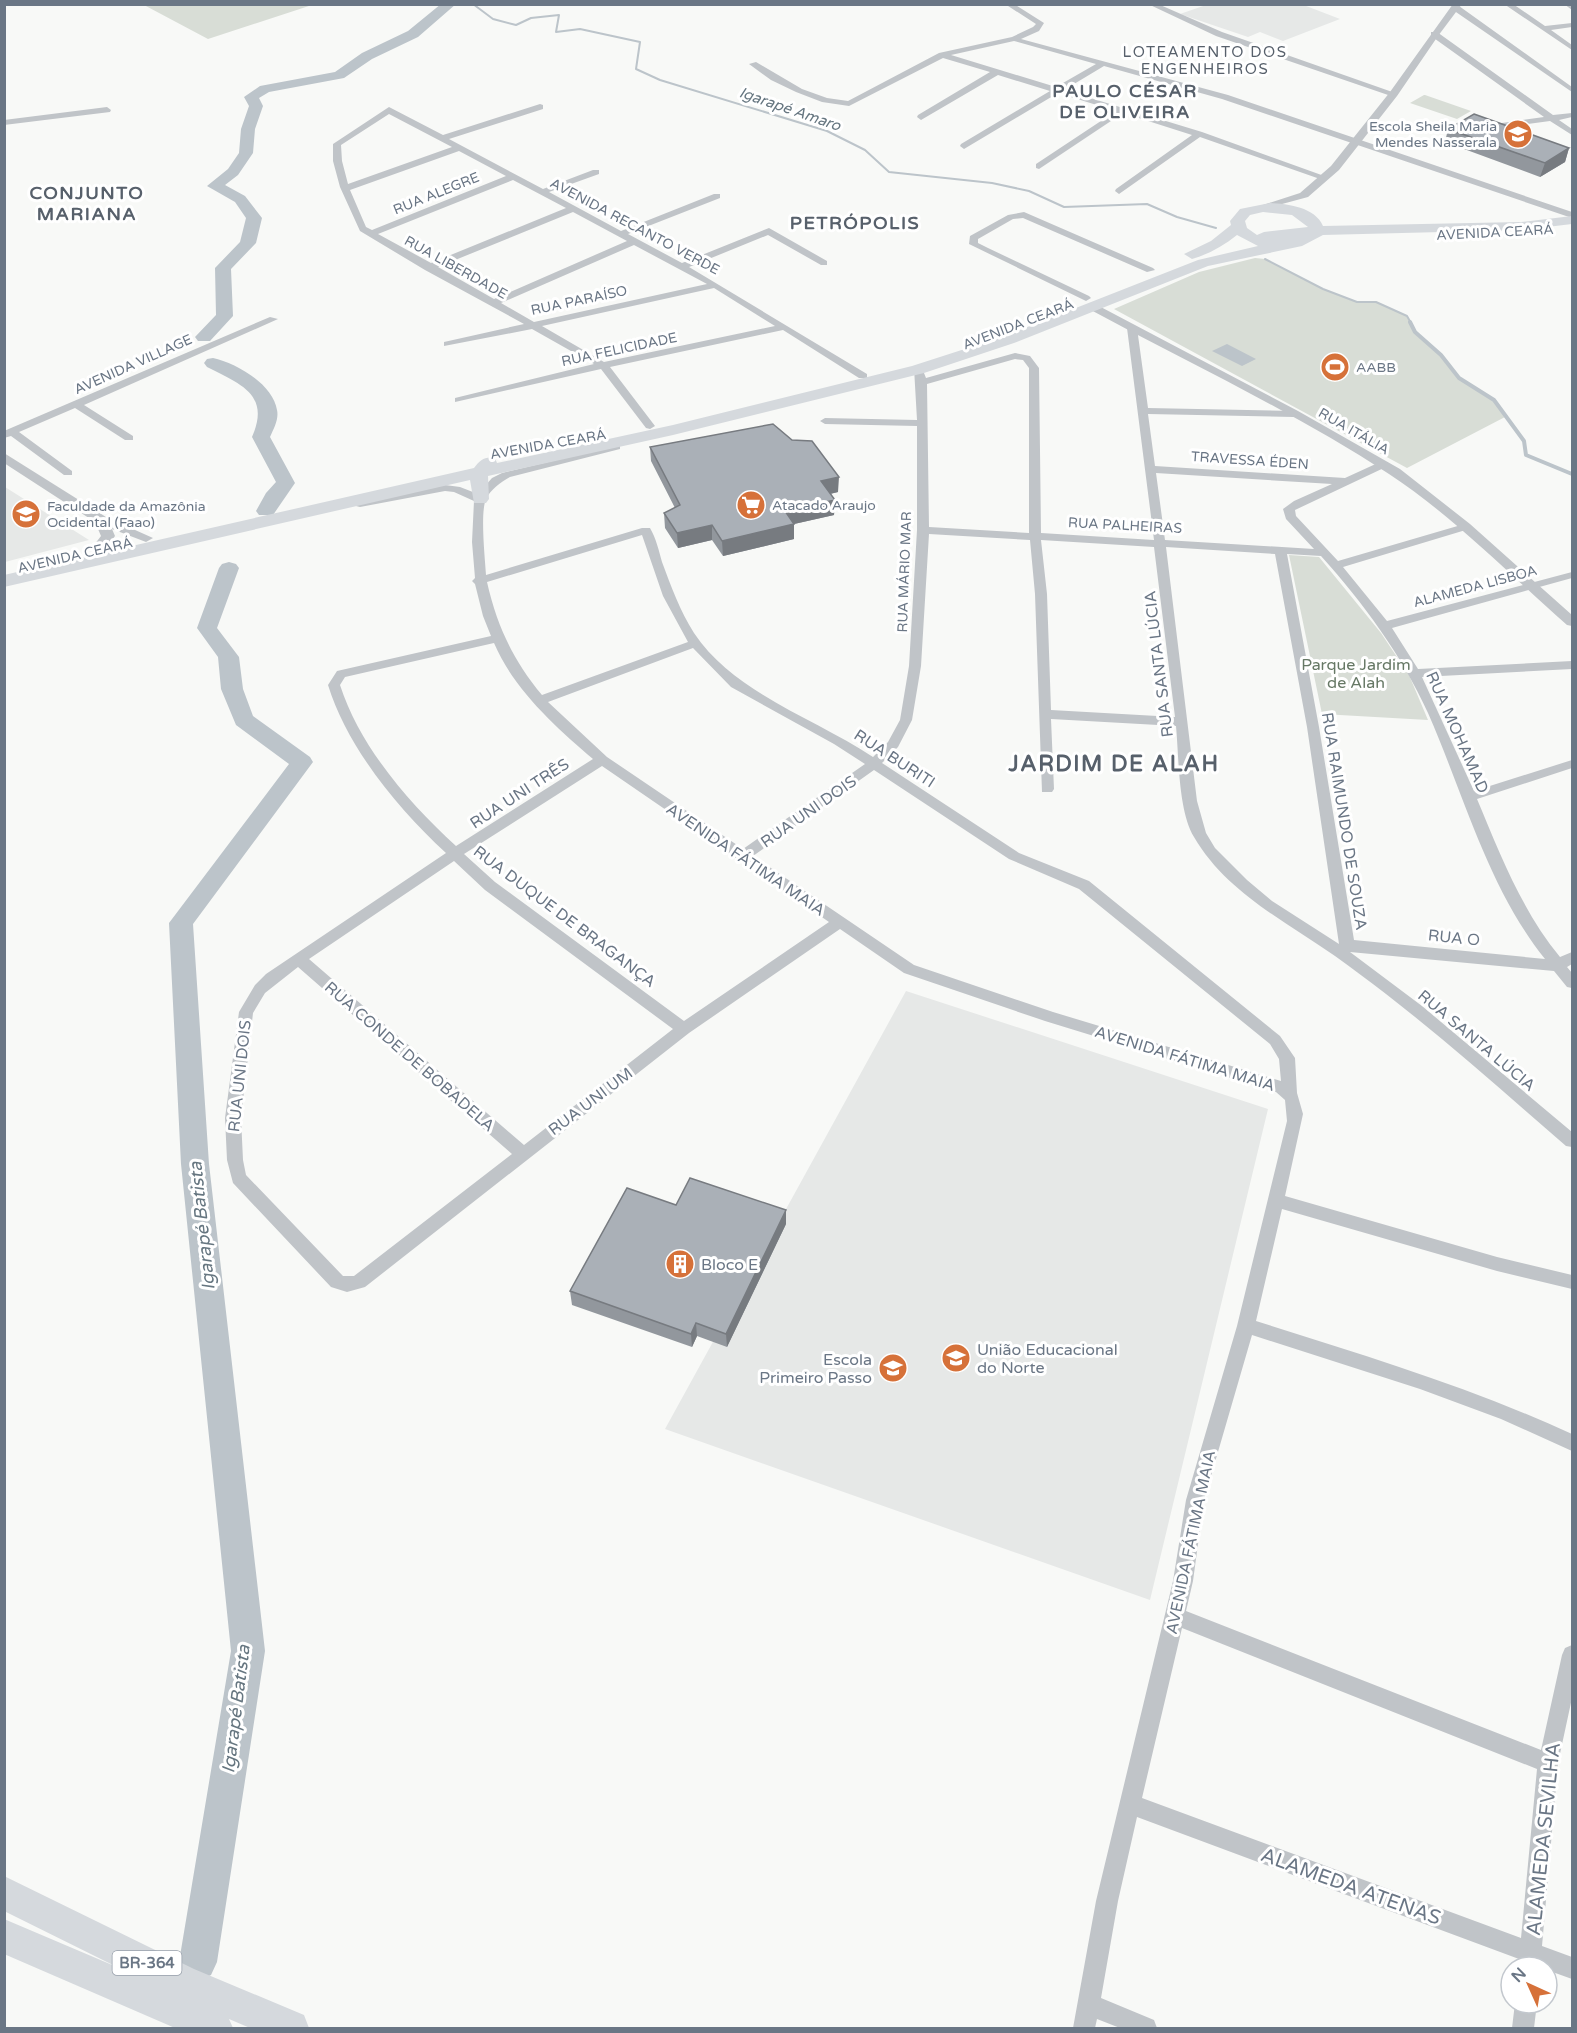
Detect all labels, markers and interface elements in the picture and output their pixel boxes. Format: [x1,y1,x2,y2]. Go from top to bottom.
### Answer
district label: LOTEAMENTO DOS ENGENHEIROS [1123,43,1287,78]
district label: PAULO CÉSAR DE OLIVEIRA [1052,80,1198,123]
water label: Igarapé Amaro [737,83,844,135]
place label: Escola Sheila Maria Mendes Nasserala [1369,118,1497,151]
school or university icon: Escola Sheila Maria Mendes Nasserala [1502,118,1534,150]
street label: RUA ALEGRE [391,168,482,218]
street label: AVENIDA RECANTO VERDE [547,174,723,278]
district label: CONJUNTO MARIANA [30,182,144,225]
district label: PETRÓPOLIS [790,212,920,234]
street label: AVENIDA CEARÁ [1436,221,1554,244]
street label: RUA LIBERDADE [401,232,510,303]
street label: RUA PARAÍSO [529,282,629,319]
street label: AVENIDA CEARÁ [960,295,1076,353]
street label: RUA FELICIDADE [560,329,679,370]
street label: AVENIDA VILLAGE [72,331,195,398]
sports icon: AABB [1319,351,1351,383]
place label: AABB [1356,359,1396,376]
street label: RUA ITÁLIA [1315,404,1392,459]
street label: AVENIDA CEARÁ [489,426,607,463]
street label: TRAVESSA ÉDEN [1191,448,1309,473]
supermarket icon: Atacado Araujo [735,489,767,521]
place label: Atacado Araujo [772,497,876,514]
school or university icon: Faculdade da Amazônia Ocidental (Faao) [10,498,42,530]
place label: Faculdade da Amazônia Ocidental (Faao) [47,498,206,531]
street label: RUA MÁRIO MAR [894,511,915,633]
street label: RUA PALHEIRAS [1067,514,1183,537]
street label: AVENIDA CEARÁ [16,534,134,577]
street label: ALAMEDA LISBOA [1411,562,1539,611]
street label: RUA SANTA LÚCIA [1140,589,1178,738]
park label: Parque Jardim de Alah [1301,655,1411,693]
street label: RUA MOHAMAD [1421,668,1493,796]
street label: RUA RAIMUNDO DE SOUZA [1317,711,1371,932]
street label: RUA BURITI [850,725,939,792]
district label: JARDIM DE ALAH [1007,751,1220,777]
street label: RUA UNI TRÊS [466,754,573,833]
street label: RUA UNI DOIS [757,771,860,852]
street label: AVENIDA FÁTIMA MAIA [662,799,829,921]
street label: RUA DUQUE DE BRAGANÇA [469,842,660,992]
street label: RUA O [1427,925,1481,951]
street label: RUA CONDE DE BOBADELA [320,977,499,1136]
street label: RUA SANTA LÚCIA [1413,986,1539,1096]
street label: RUA UNI DOIS [224,1019,256,1133]
street label: AVENIDA FÁTIMA MAIA [1092,1022,1277,1096]
street label: RUA UNI UM [544,1064,637,1140]
water label: Igarapé Batista [184,1160,220,1291]
building icon: Bloco E [664,1248,696,1280]
place label: Bloco E [701,1255,758,1275]
place label: União Educacional do Norte [977,1340,1118,1378]
school or university icon: União Educacional do Norte [940,1342,972,1374]
place label: Escola Primeiro Passo [759,1350,872,1388]
school or university icon: Escola Primeiro Passo [877,1352,909,1384]
street label: AVENIDA FÁTIMA MAIA [1162,1448,1220,1636]
water label: Igarapé Batista [217,1643,255,1774]
street label: ALAMEDA SEVILHA [1522,1741,1566,1937]
street label: ALAMEDA ATENAS [1257,1843,1444,1931]
road number: BR-364 [112,1951,182,1975]
north arrow [1499,1955,1559,2015]
text: N [1507,1963,1531,1987]

